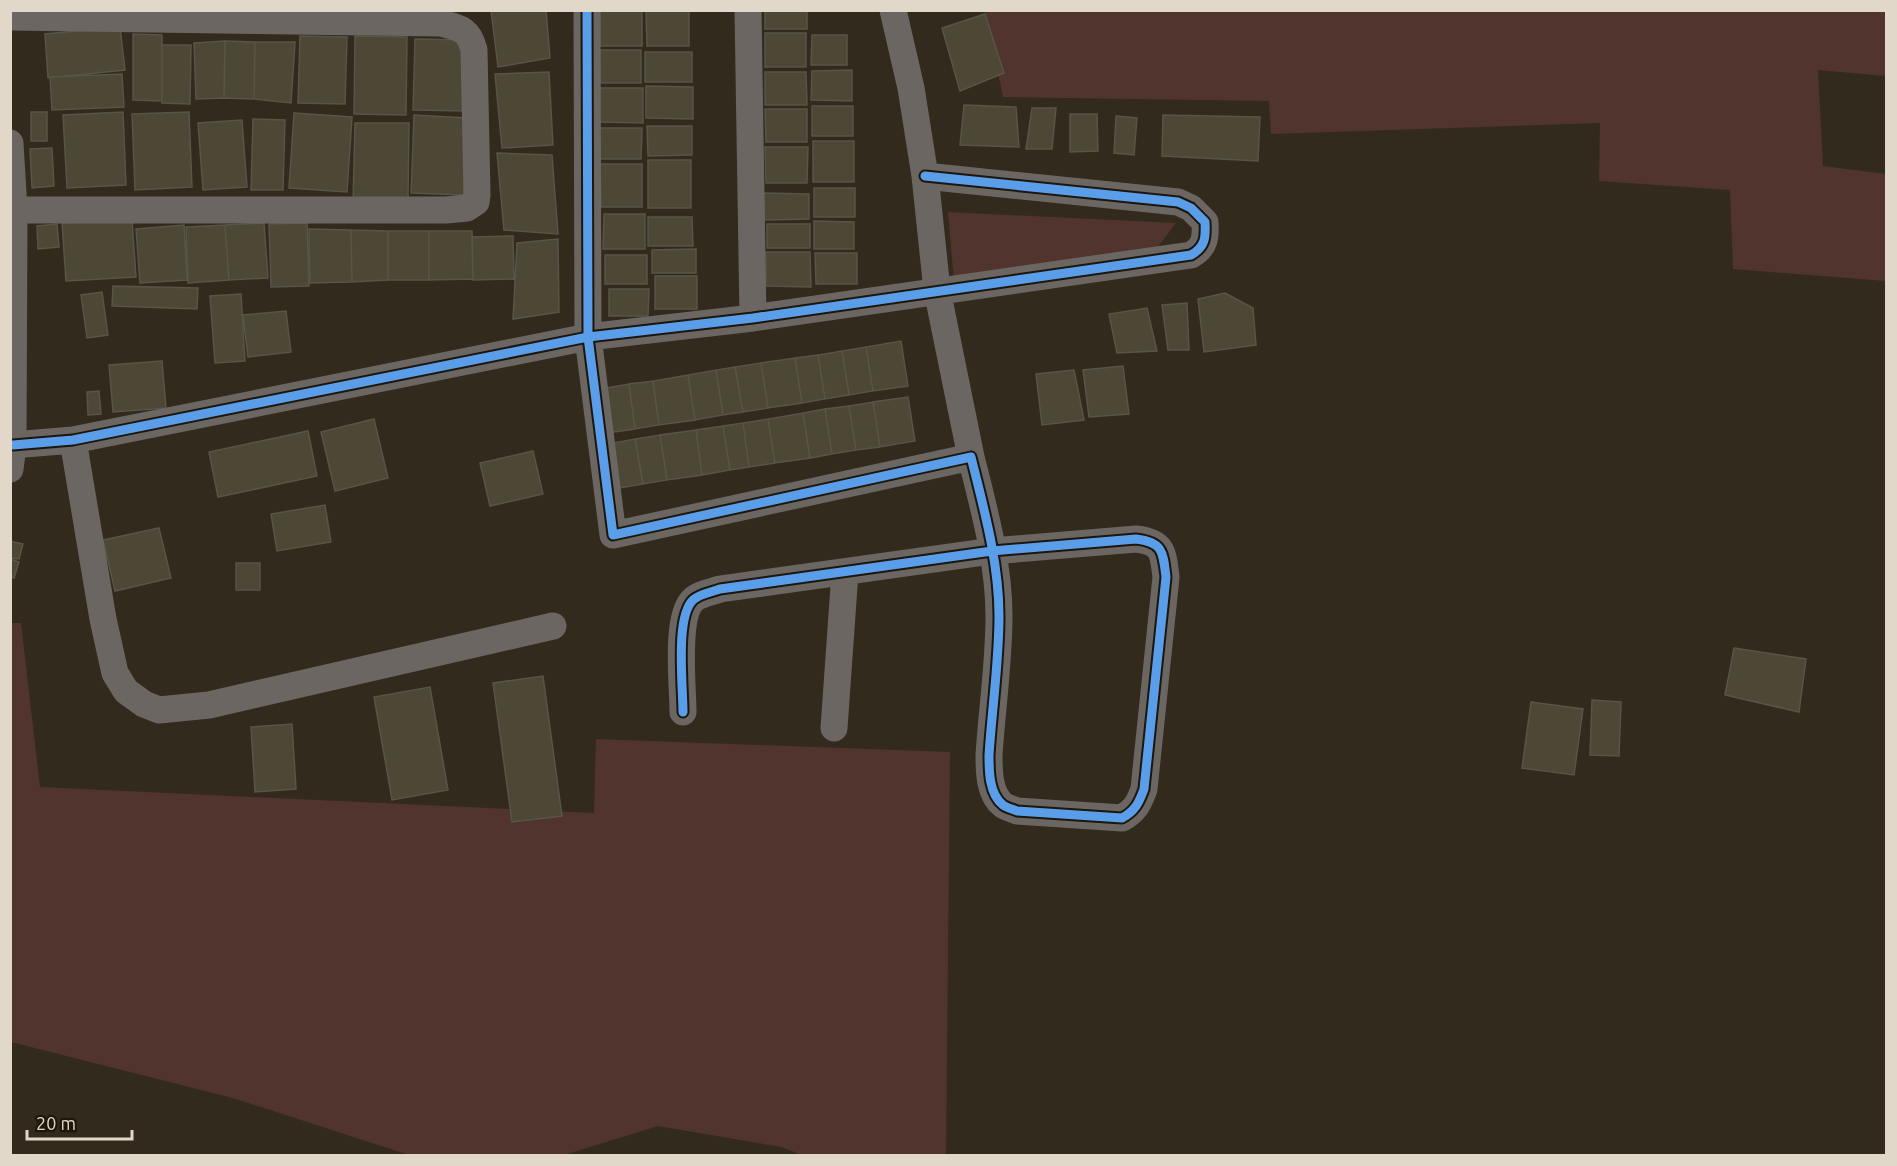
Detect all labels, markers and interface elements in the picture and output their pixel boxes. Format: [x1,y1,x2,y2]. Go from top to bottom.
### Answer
scale bar [27,1103,132,1141]
text: 20 m [36,1113,76,1133]

